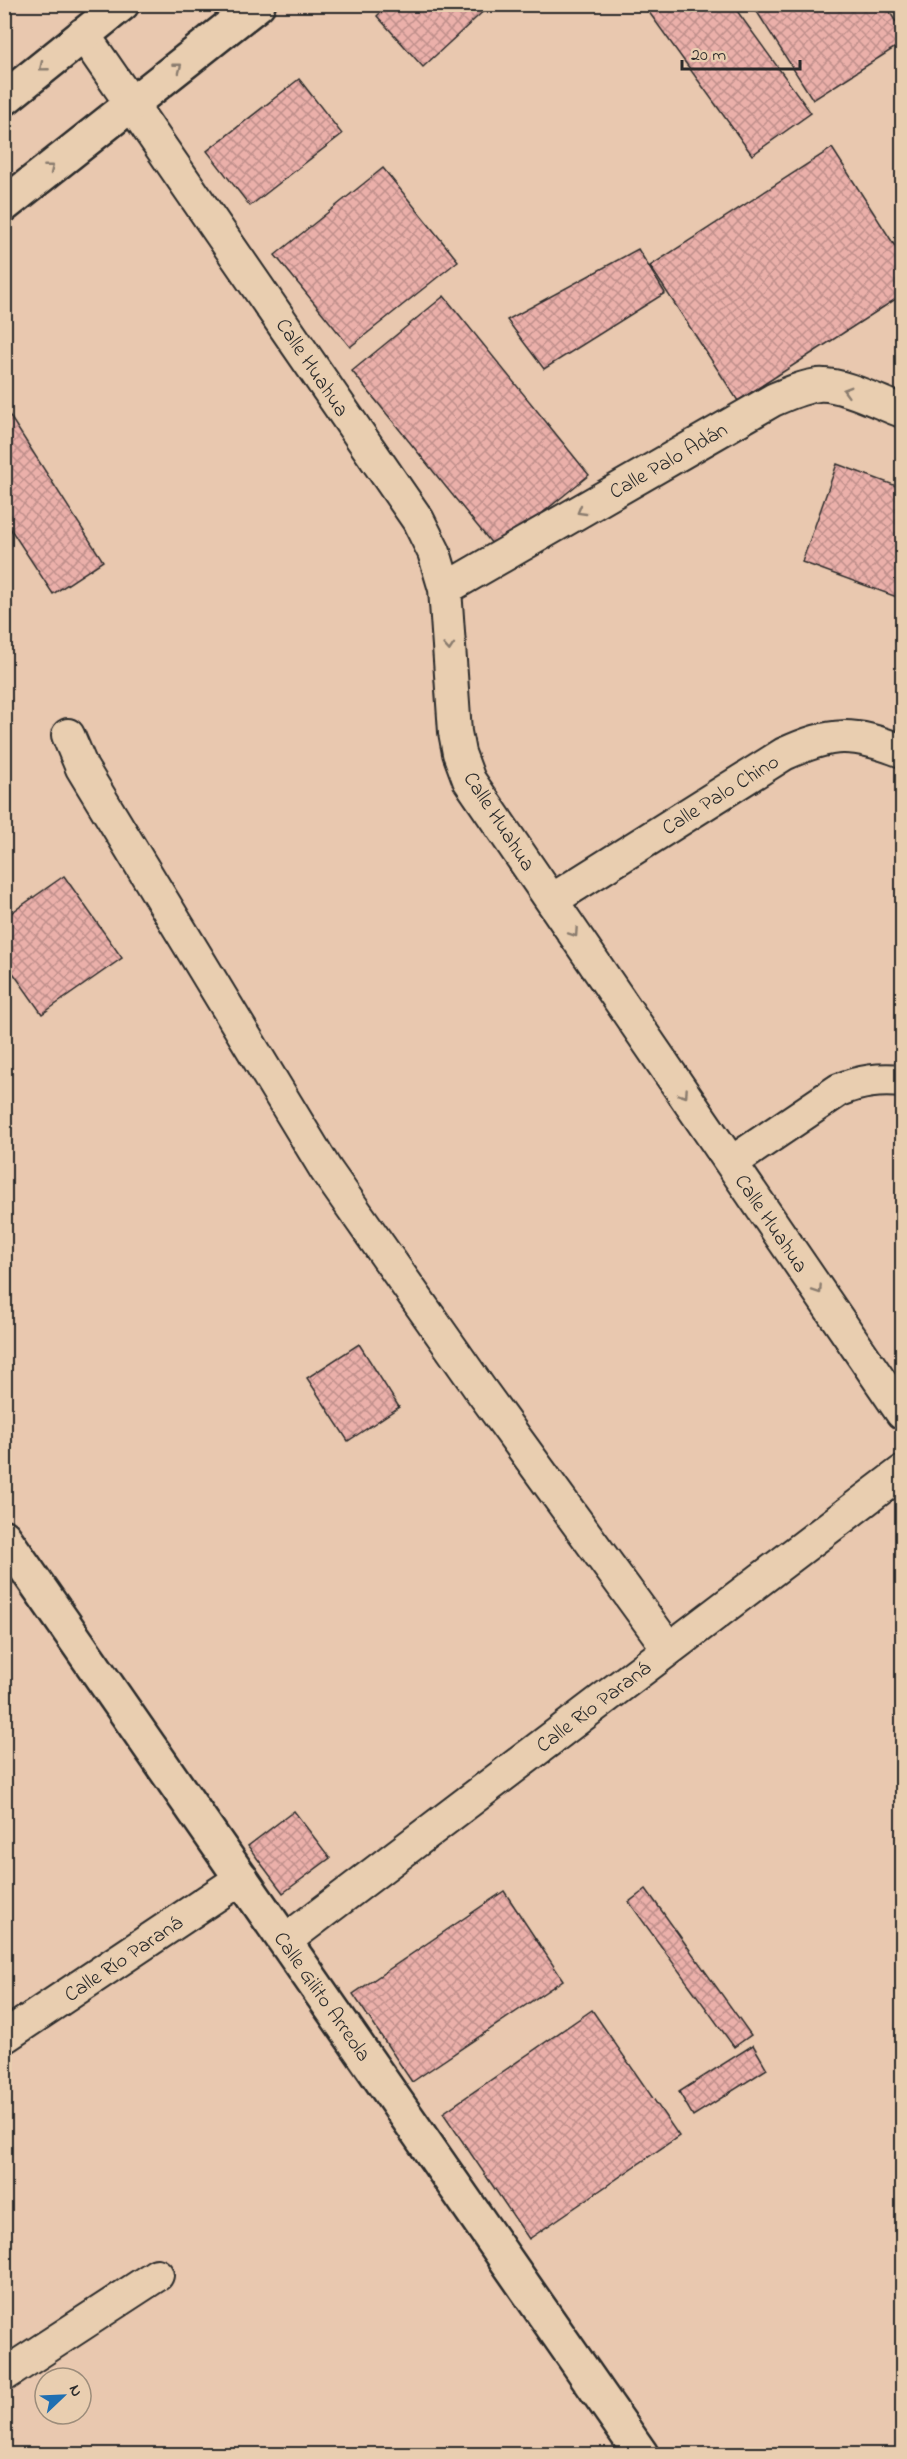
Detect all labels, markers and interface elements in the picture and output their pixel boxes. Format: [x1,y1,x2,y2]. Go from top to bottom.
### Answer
scale bar [682,33,800,71]
text: 20 m [691,43,726,69]
one-way arrow [39,60,50,71]
one-way arrow [171,64,182,75]
one-way arrow [43,165,54,176]
street label: Calle Huahua [267,313,355,423]
one-way arrow [843,386,853,398]
street label: Calle Palo Adán [604,416,734,508]
one-way arrow [576,504,587,515]
one-way arrow [443,642,456,651]
street label: Calle Palo Chino [657,748,786,844]
street label: Calle Huahua [455,766,542,878]
one-way arrow [567,927,578,938]
one-way arrow [677,1087,688,1098]
street label: Calle Huahua [726,1169,814,1279]
one-way arrow [811,1283,822,1294]
street label: Calle Río Paraná [530,1654,658,1761]
street label: Calle Río Paraná [59,1909,190,2010]
street label: Calle Gilito Arreola [265,1926,377,2068]
north arrow [33,2366,93,2426]
text: N [62,2381,88,2401]

